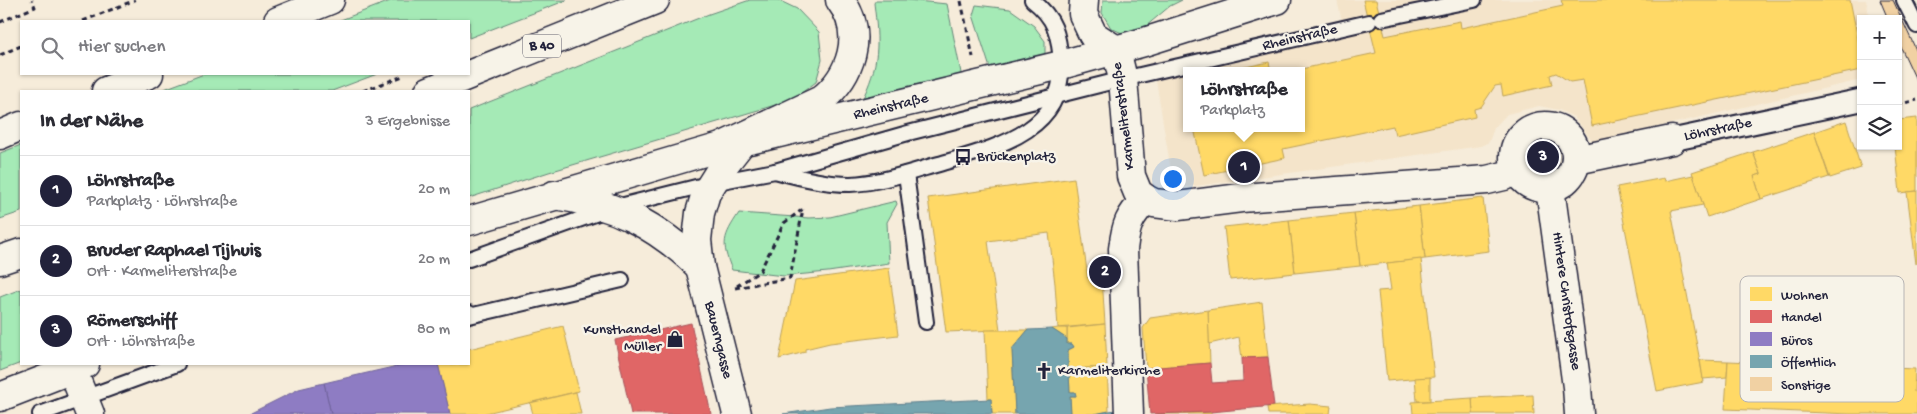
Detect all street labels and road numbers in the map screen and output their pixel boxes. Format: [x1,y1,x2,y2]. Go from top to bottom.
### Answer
street label: Rheinstraße [1261,21,1339,55]
road number: B 40 [523,34,561,58]
street label: Karmeliterstraße [1108,61,1140,171]
street label: Rheinstraße [852,90,930,124]
street label: Löhrstraße [1682,114,1754,146]
street label: Hintere Christofsgasse [1547,231,1585,372]
street label: Bauerngasse [699,299,736,381]

